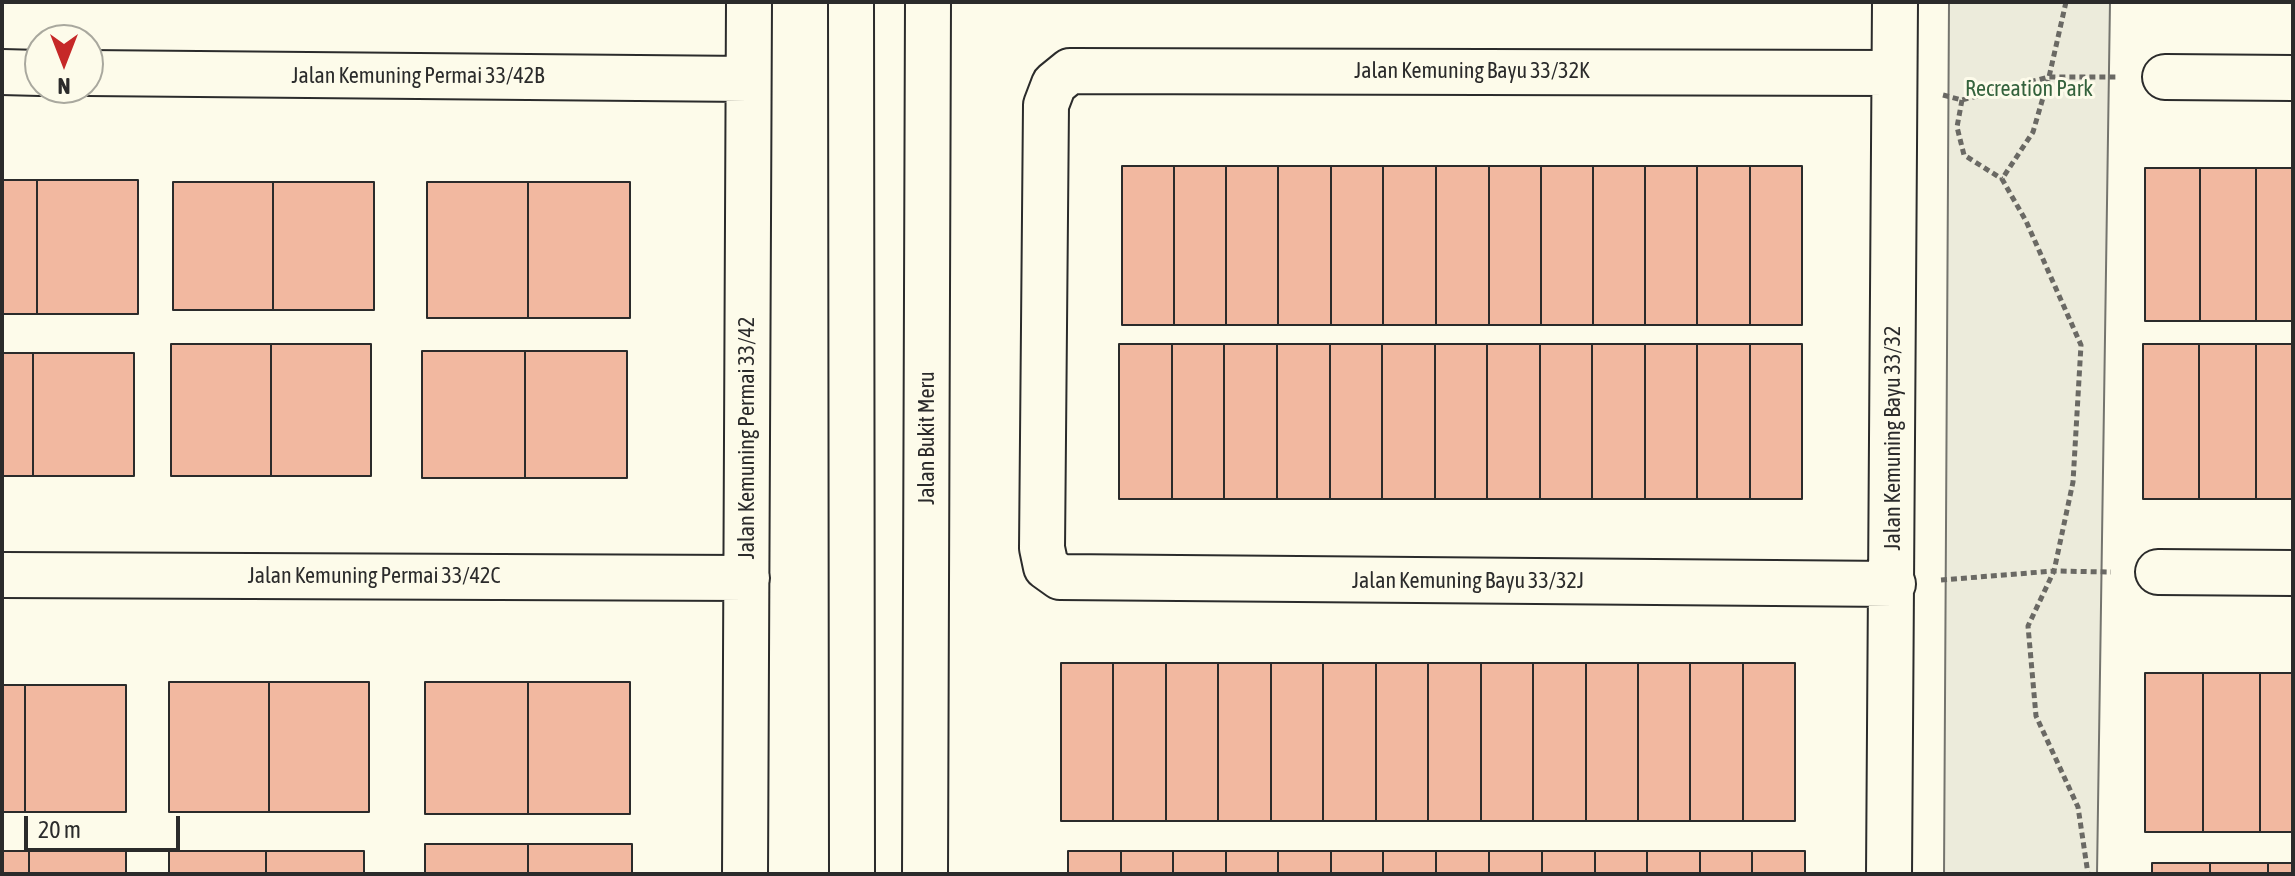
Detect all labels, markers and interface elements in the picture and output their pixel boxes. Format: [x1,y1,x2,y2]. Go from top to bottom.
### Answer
north arrow [24,24,104,104]
street label: Jalan Kemuning Bayu 33/32K [1354,58,1590,84]
street label: Jalan Kemuning Permai 33/42B [291,63,545,89]
text: N [58,73,71,99]
park label: Recreation Park [1965,76,2093,102]
street label: Jalan Kemuning Permai 33/42 [734,317,760,559]
street label: Jalan Kemuning Bayu 33/32 [1880,326,1906,550]
street label: Jalan Bukit Meru [914,371,940,505]
street label: Jalan Kemuning Permai 33/42C [248,563,500,589]
street label: Jalan Kemuning Bayu 33/32J [1352,568,1584,594]
scale bar [28,800,184,850]
text: 20 m [38,816,81,843]

